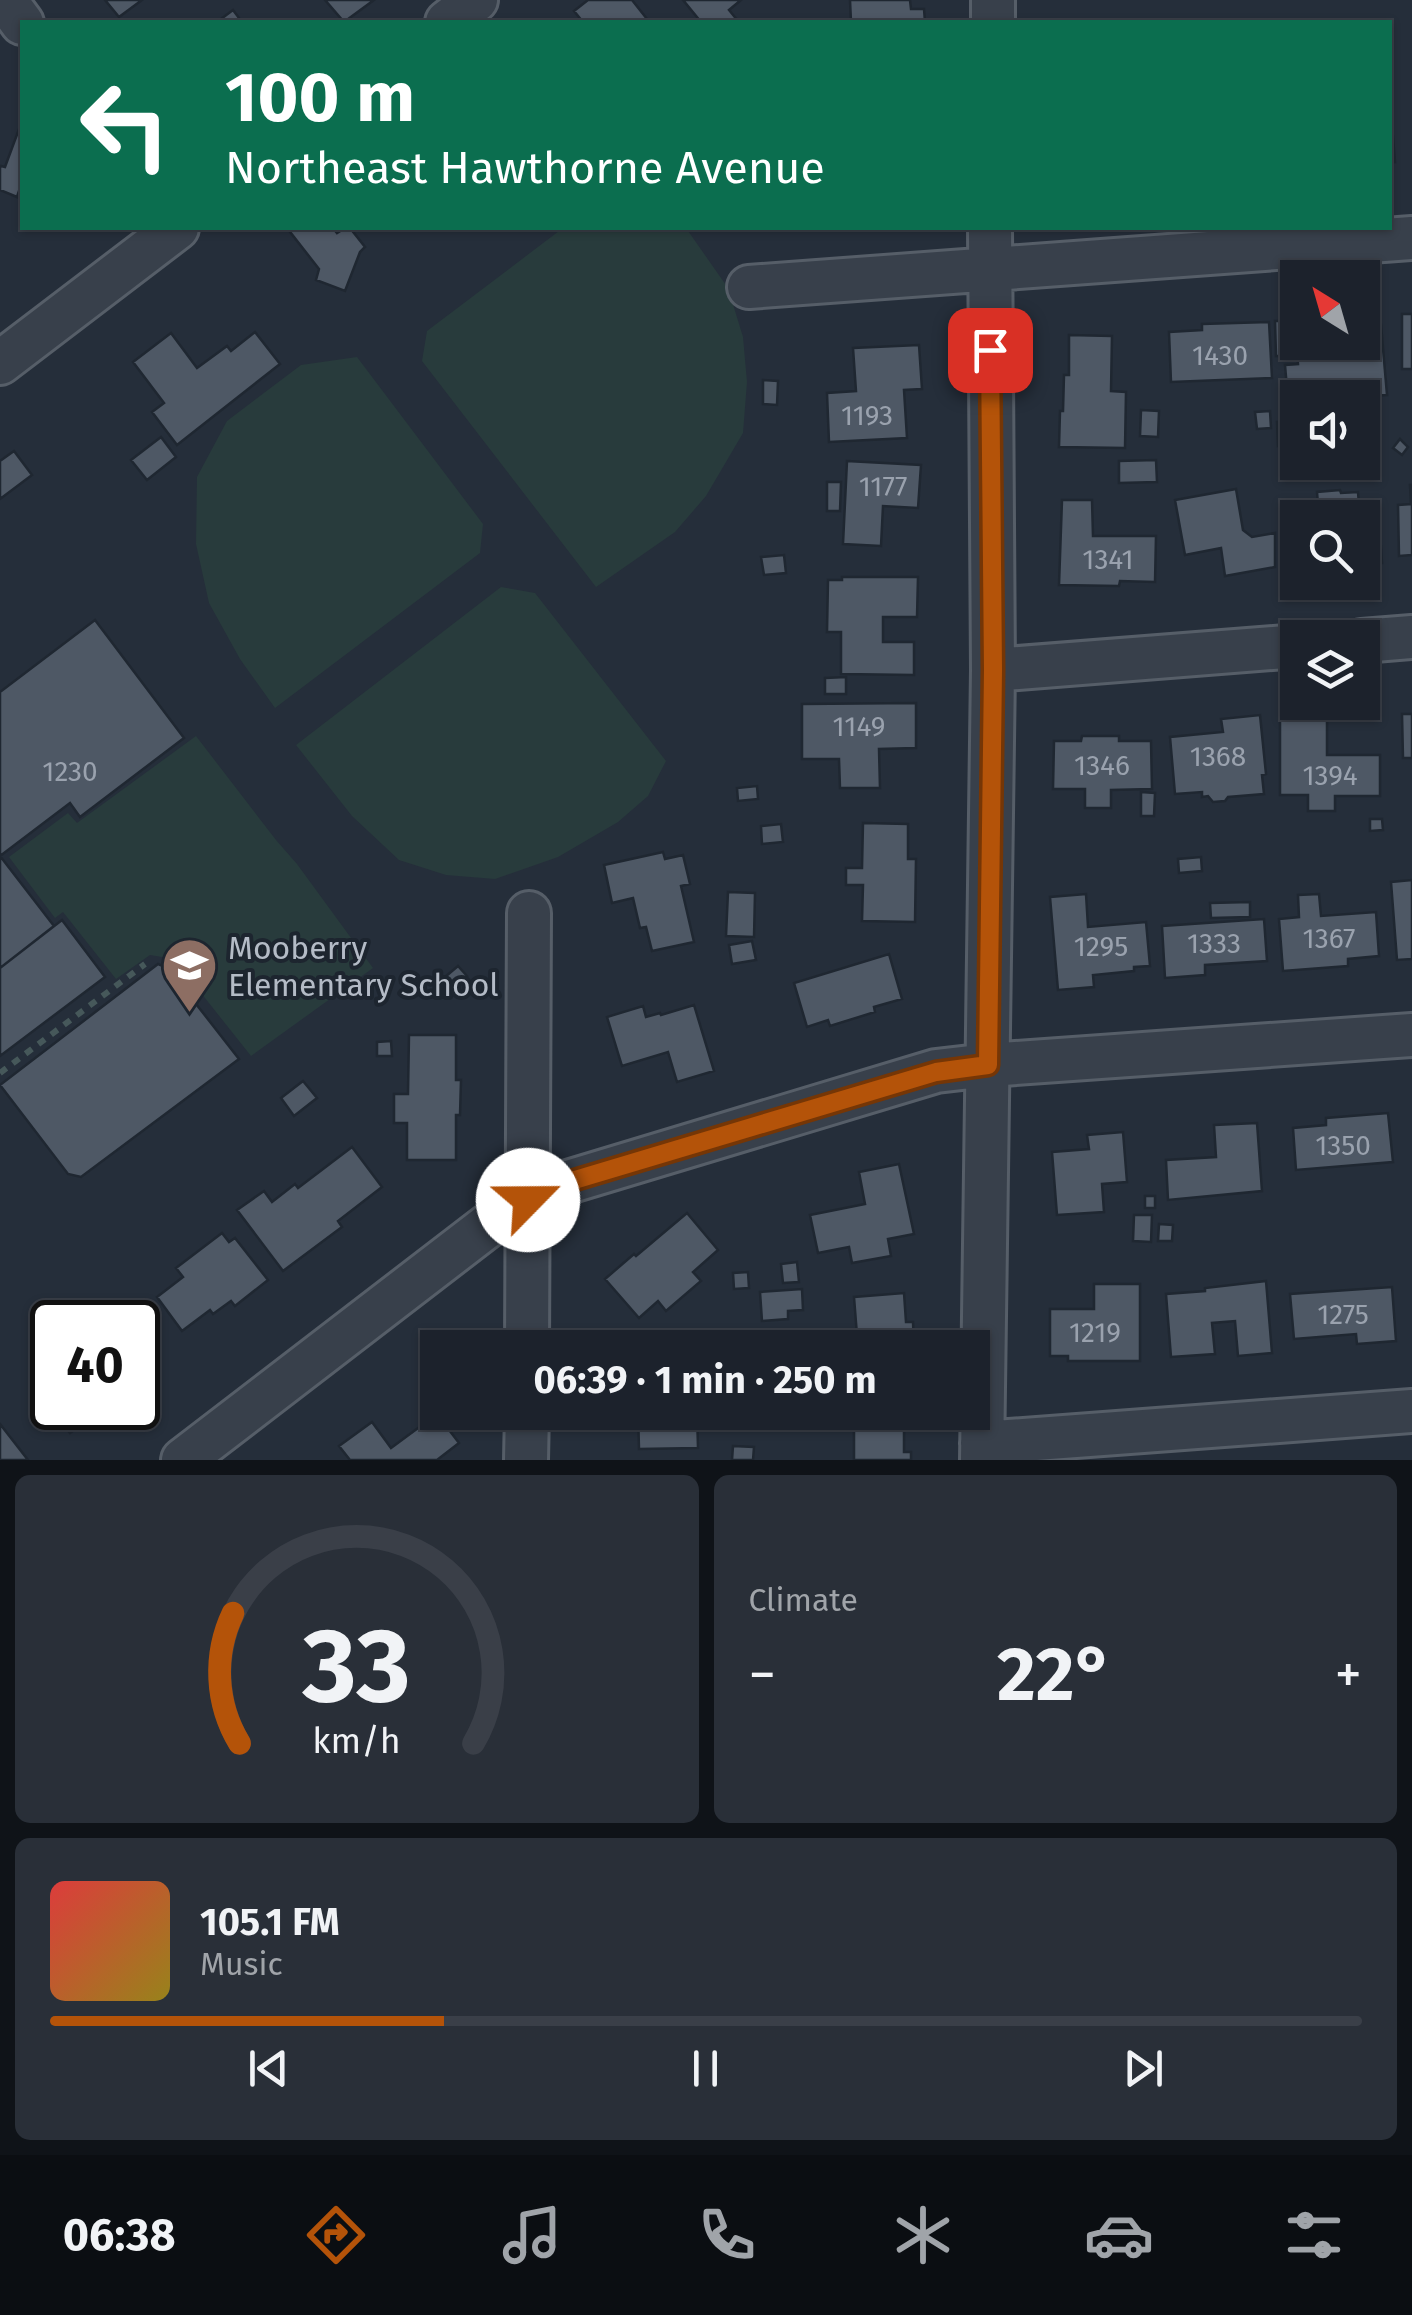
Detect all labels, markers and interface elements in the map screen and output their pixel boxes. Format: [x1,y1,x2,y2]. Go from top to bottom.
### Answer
text: 100 m [225,56,415,140]
icon: left [60,60,190,190]
text: Northeast Hawthorne Avenue [225,141,825,195]
north arrow [1280,260,1380,360]
map controls [1280,260,1380,720]
pin [948,308,1033,393]
icon: arrive [963,323,1018,378]
house number: 1430 [1192,339,1248,372]
button: sound [1280,380,1380,480]
house number: 1193 [841,399,893,432]
house number: 1177 [859,470,907,503]
button: search [1280,500,1380,600]
house number: 1341 [1082,543,1134,576]
button: layers [1280,620,1380,720]
house number: 1149 [833,710,885,743]
house number: 1368 [1190,740,1246,773]
house number: 1346 [1074,749,1130,782]
house number: 1230 [42,755,98,788]
house number: 1394 [1302,759,1358,792]
house number: 1367 [1303,922,1355,955]
house number: 1333 [1187,927,1241,960]
place label: Mooberry Elementary School [228,929,499,1004]
house number: 1295 [1074,930,1128,963]
school or university icon: Mooberry Elementary School [159,936,219,1015]
house number: 1350 [1315,1129,1371,1162]
position arrow [476,1148,580,1252]
house number: 1275 [1317,1298,1369,1331]
speed limit sign: 40 [30,1300,160,1430]
house number: 1219 [1069,1316,1121,1349]
text: 06:39 · 1 min · 250 m [533,1357,877,1403]
text: Climate [749,1581,858,1619]
text: 33 [302,1604,411,1729]
text: 22° [997,1630,1114,1720]
text: − [749,1642,776,1708]
text: + [1335,1642,1362,1708]
text: km/h [313,1720,401,1762]
text: 105.1 FM [200,1899,340,1945]
text: Music [200,1945,283,1983]
icon: previous [241,2041,296,2096]
icon: pause [678,2041,733,2096]
icon: next [1116,2041,1171,2096]
icon: directions [301,2200,371,2270]
icon: music [497,2200,567,2270]
icon: phone [692,2200,762,2270]
icon: climate [888,2200,958,2270]
icon: car [1084,2200,1154,2270]
icon: filters [1279,2200,1349,2270]
text: 06:38 [63,2208,176,2262]

